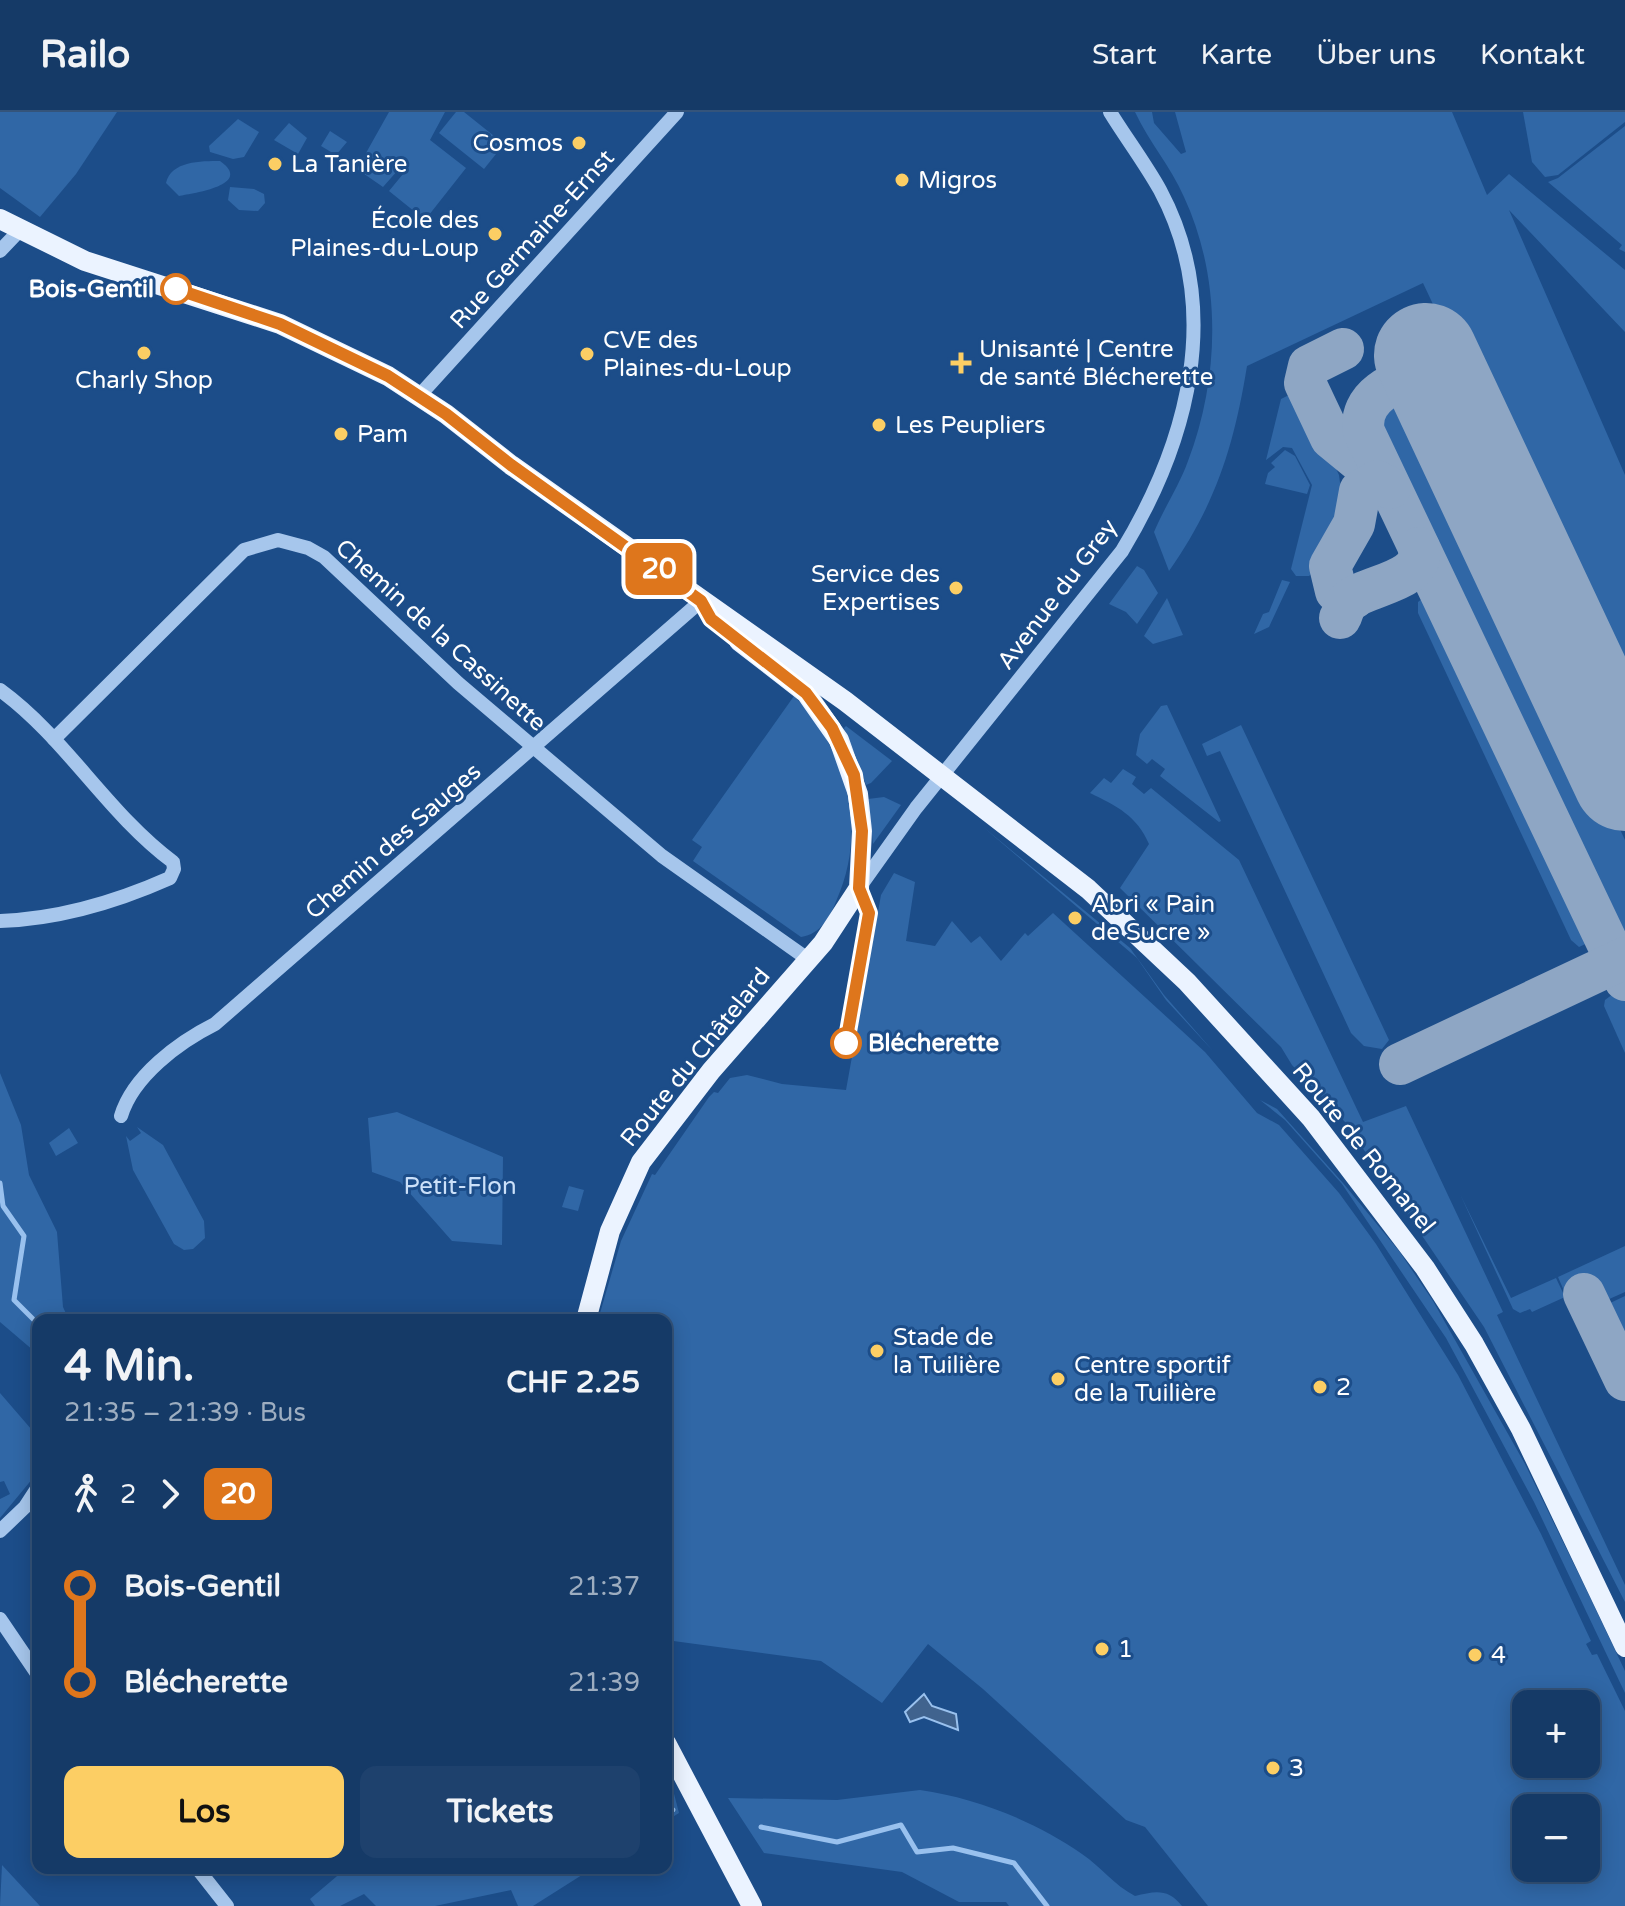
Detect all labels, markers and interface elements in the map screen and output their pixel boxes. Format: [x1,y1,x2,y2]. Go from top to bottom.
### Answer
text: Railo [40,32,130,78]
text: Start [1092,38,1157,72]
text: Karte [1201,38,1272,72]
text: Über uns [1316,38,1436,72]
text: Kontakt [1480,38,1585,72]
place label: Cosmos [472,129,563,158]
marker: Cosmos [570,134,588,152]
street label: Rue Germaine-Ernst [444,144,621,335]
place label: La Tanière [291,150,407,179]
marker: La Tanière [266,155,284,173]
place label: Migros [918,166,997,195]
marker: Migros [893,171,911,189]
place label: École des Plaines-du-Loup [290,205,479,263]
marker: École des Plaines-du-Loup [486,225,504,243]
marker: Bois-Gentil [161,274,191,304]
place label: Bois-Gentil [28,275,154,304]
place label: CVE des Plaines-du-Loup [603,326,792,383]
place label: Unisanté | Centre de santé Blécherette [979,335,1213,392]
marker: Charly Shop [135,344,153,362]
marker: CVE des Plaines-du-Loup [578,345,596,363]
marker: Unisanté | Centre de santé Blécherette [950,352,972,374]
place label: Charly Shop [75,366,213,395]
place label: Les Peupliers [895,411,1046,440]
marker: Les Peupliers [870,416,888,434]
place label: Pam [357,420,408,449]
marker: Pam [332,425,350,443]
street label: Avenue du Grey [991,513,1124,676]
street label: Chemin de la Cassinette [329,533,552,738]
line badge: 20 [623,543,695,595]
text: 20 [641,552,677,586]
place label: Service des Expertises [811,560,940,617]
marker: Service des Expertises [947,579,965,597]
street label: Chemin des Sauges [300,757,487,926]
place label: Abri « Pain de Sucre » [1091,890,1215,947]
marker: Abri « Pain de Sucre » [1066,909,1084,927]
street label: Route du Châtelard [614,962,776,1153]
marker: Blécherette [831,1028,861,1058]
place label: Blécherette [868,1029,1000,1058]
street label: Route de Romanel [1286,1057,1441,1240]
park label: Petit-Flon [403,1172,517,1201]
place label: Stade de la Tuilière [893,1323,1000,1380]
text: 4 Min. [64,1340,194,1393]
marker: Stade de la Tuilière [868,1342,886,1360]
place label: Centre sportif de la Tuilière [1074,1351,1232,1408]
text: CHF 2.25 [506,1364,640,1401]
marker: Centre sportif de la Tuilière [1049,1370,1067,1388]
place label: 2 [1336,1373,1351,1402]
marker: 2 [1311,1378,1329,1396]
text: 21:35 – 21:39 · Bus [64,1397,306,1428]
icon: walk [64,1472,108,1516]
icon: forward [148,1472,192,1516]
text: 20 [220,1477,256,1511]
text: 2 [120,1479,136,1510]
text: Bois-Gentil [124,1568,281,1605]
text: 21:37 [568,1571,640,1602]
place label: 1 [1118,1635,1133,1664]
marker: 1 [1093,1640,1111,1658]
place label: 4 [1491,1641,1506,1670]
marker: 4 [1466,1646,1484,1664]
text: Blécherette [124,1664,288,1701]
text: 21:39 [568,1667,640,1698]
map controls [1512,1690,1600,1882]
button: + [1512,1690,1600,1778]
place label: 3 [1289,1754,1304,1783]
marker: 3 [1264,1759,1282,1777]
button: Los [64,1766,344,1858]
button: Tickets [360,1766,640,1858]
button: − [1512,1794,1600,1882]

